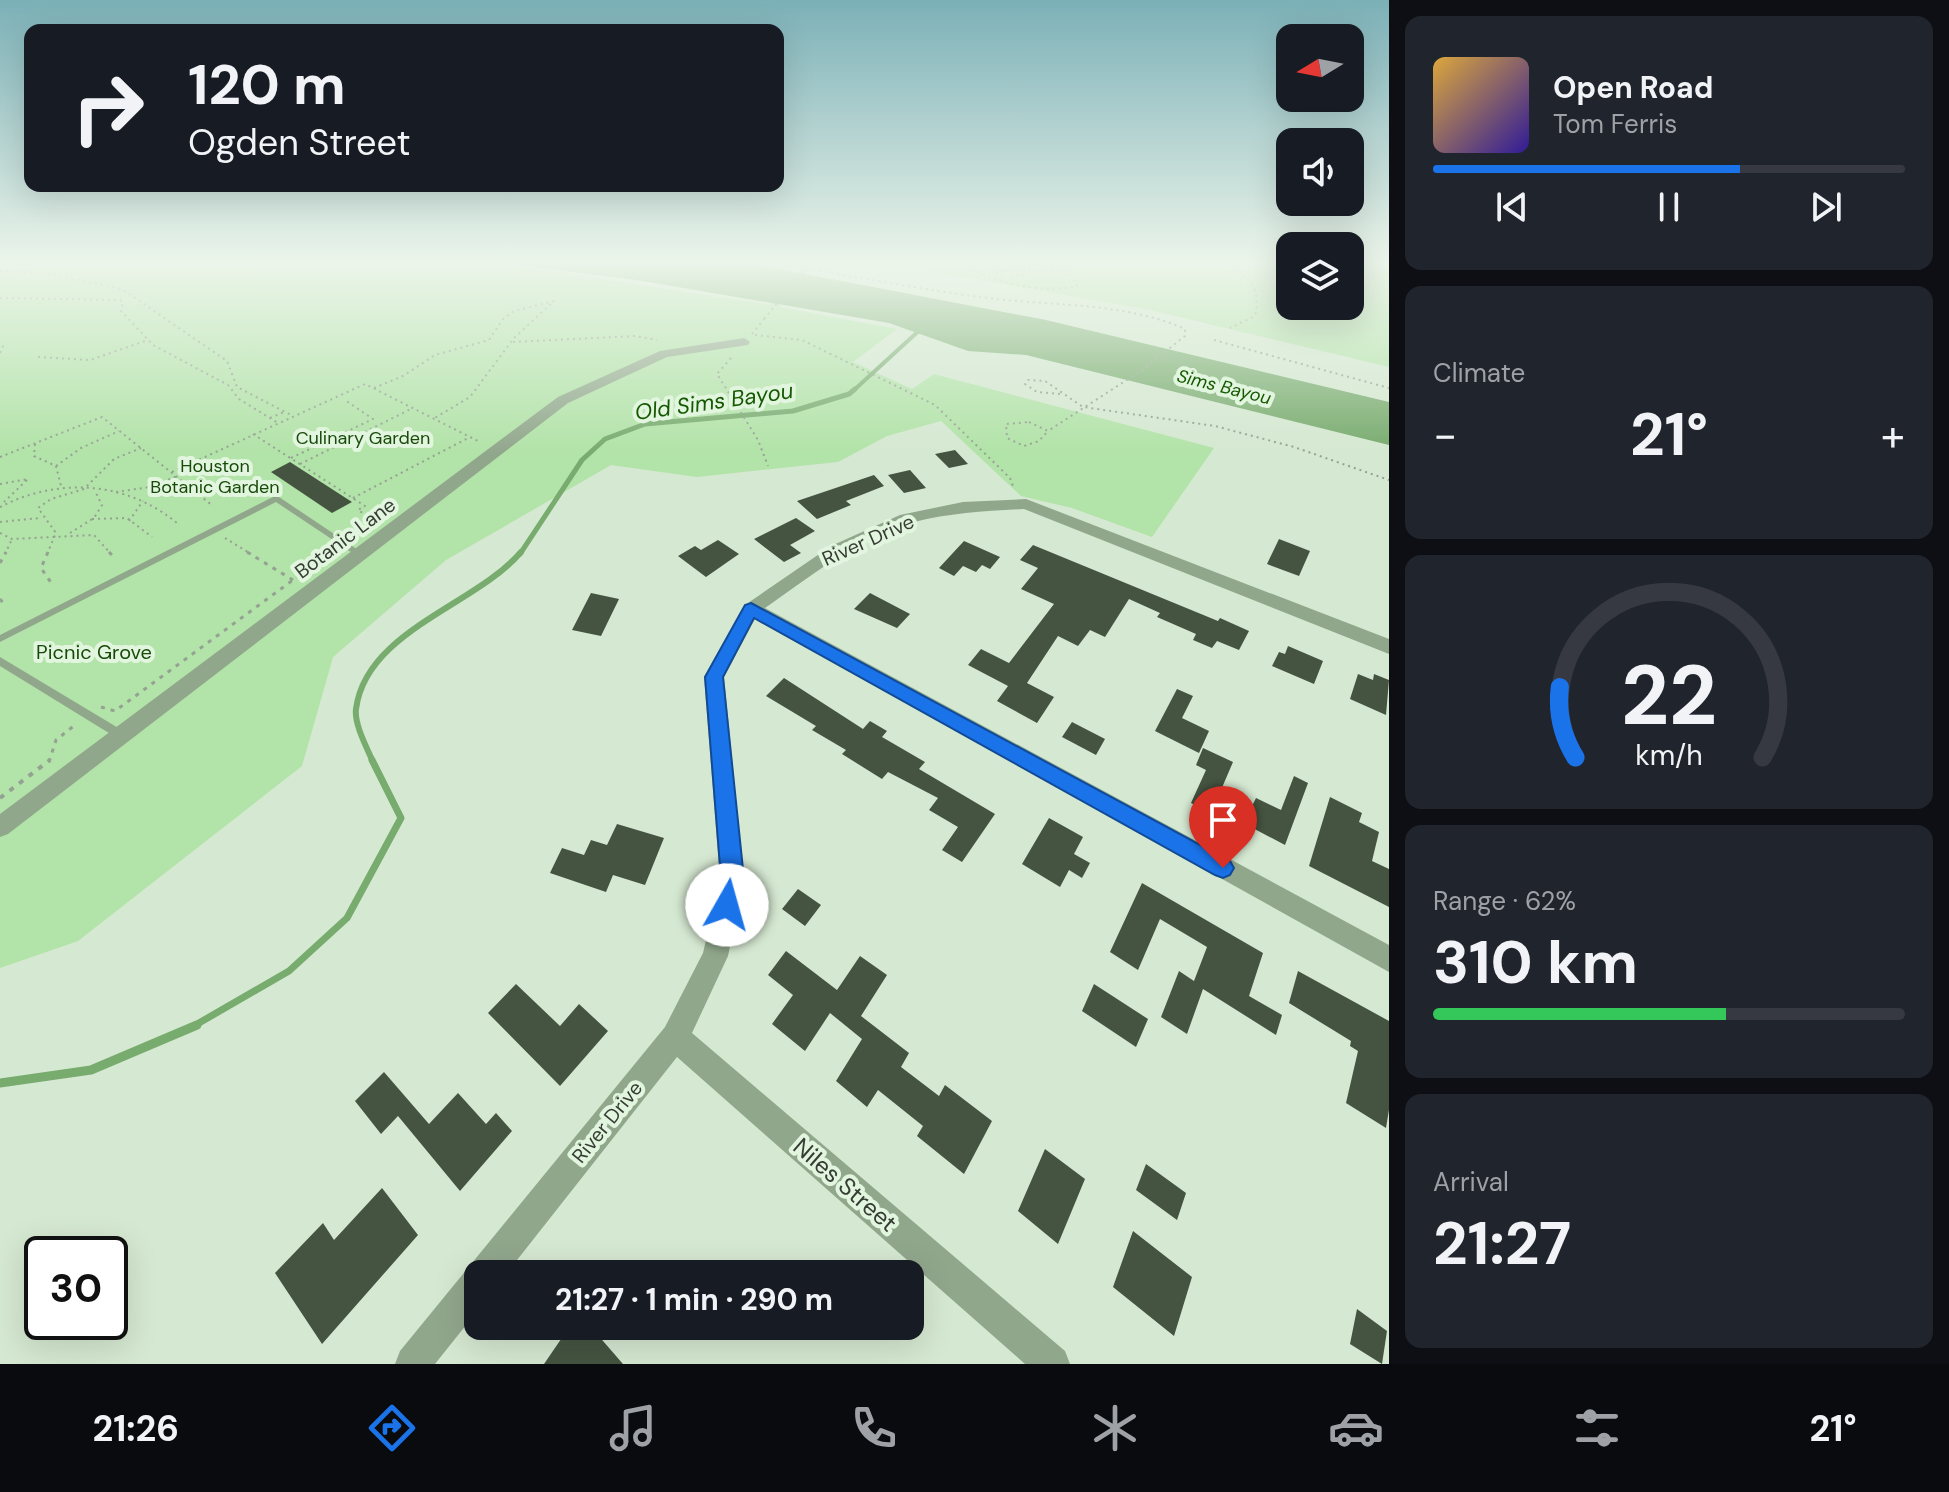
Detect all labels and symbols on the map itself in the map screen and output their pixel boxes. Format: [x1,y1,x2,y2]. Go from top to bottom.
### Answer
north arrow [1276,24,1364,112]
water label: Sims Bayou [1174,364,1274,410]
water label: Old Sims Bayou [633,376,795,427]
park label: Culinary Garden [296,426,430,450]
park label: Houston Botanic Garden [150,454,280,499]
street label: Botanic Lane [289,492,401,584]
street label: River Drive [818,508,918,572]
park label: Picnic Grove [36,639,152,665]
pin [1189,786,1257,868]
position arrow [685,863,769,947]
street label: River Drive [566,1076,648,1168]
street label: Niles Street [787,1131,904,1238]
speed limit sign: 30 [24,1236,128,1340]

